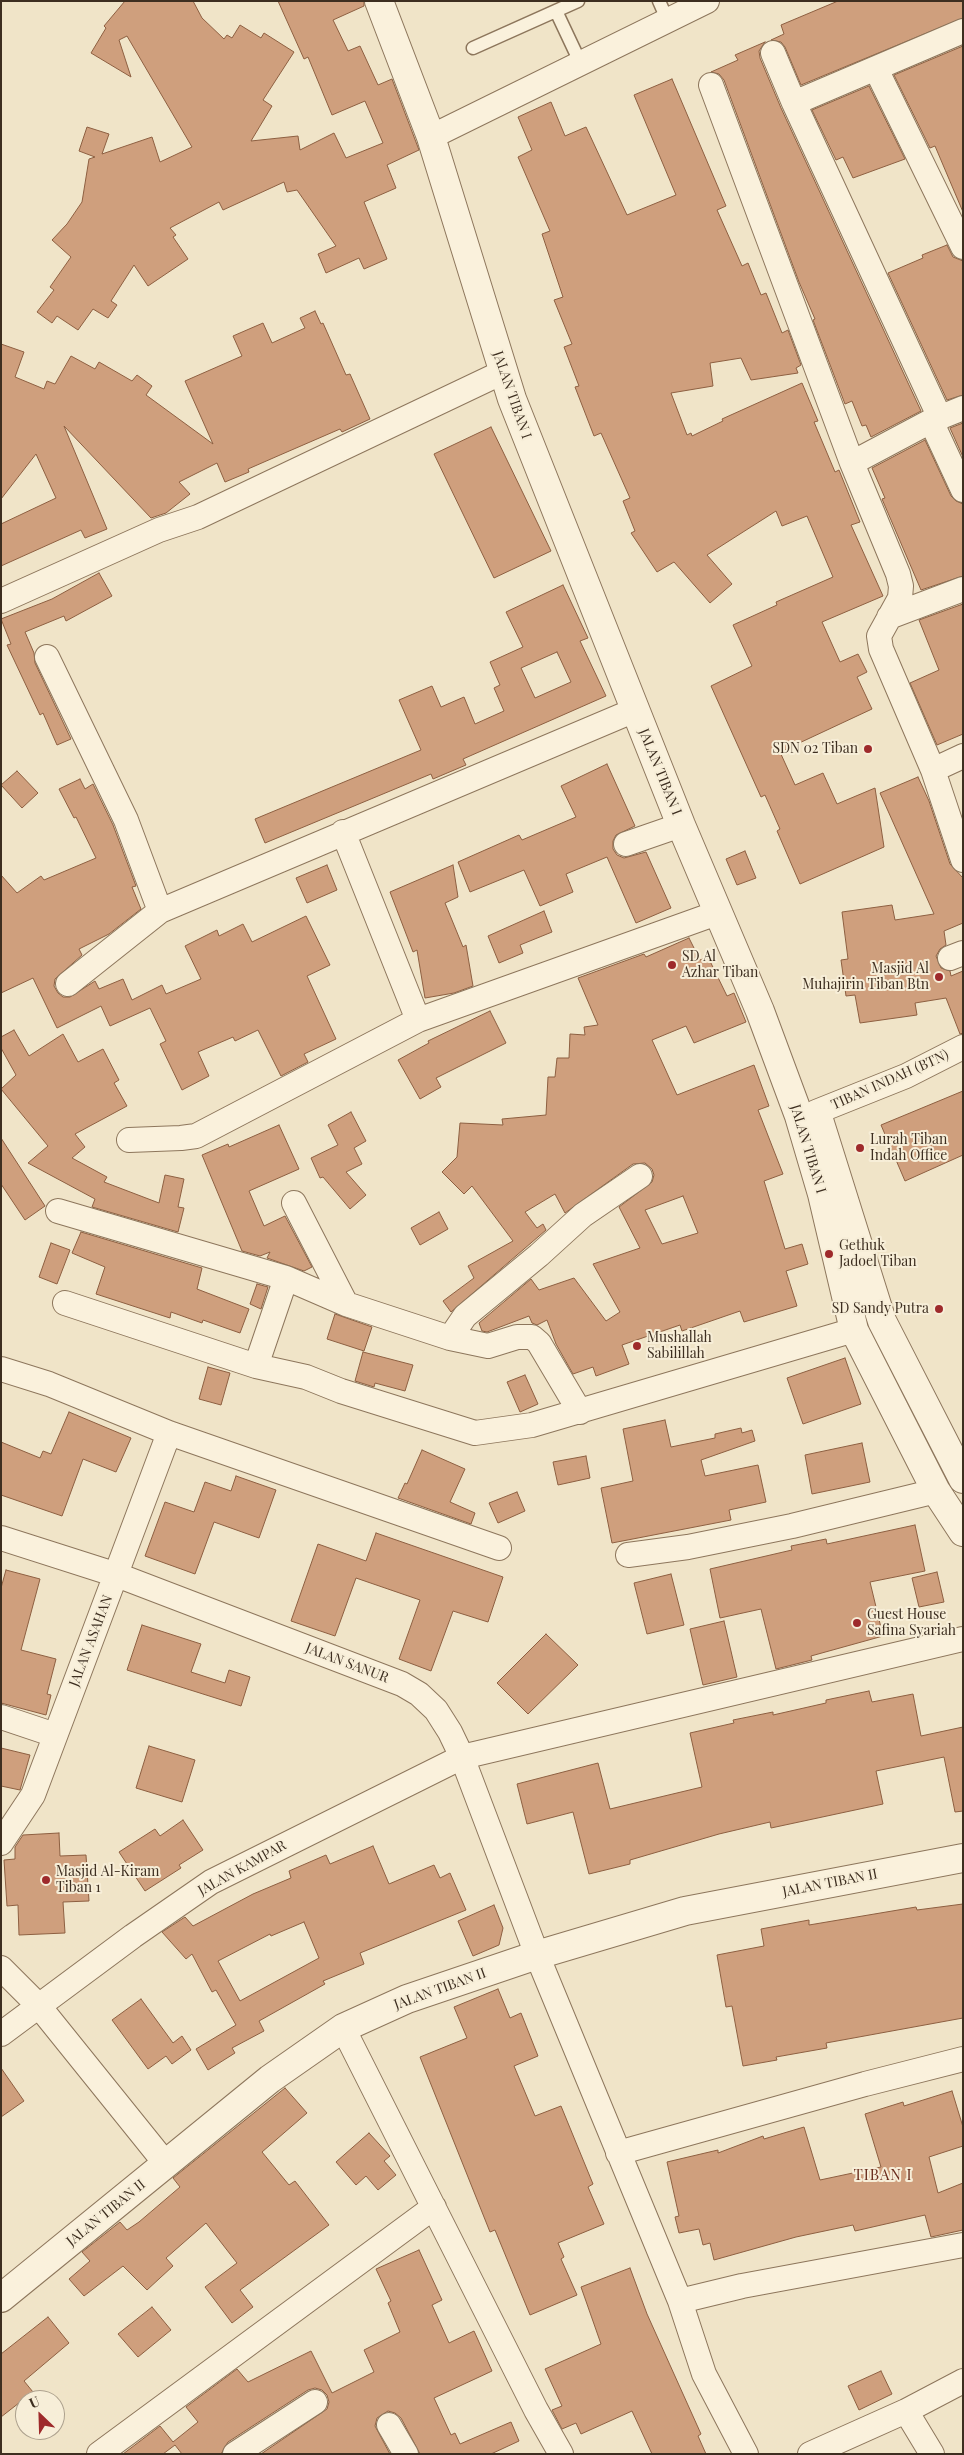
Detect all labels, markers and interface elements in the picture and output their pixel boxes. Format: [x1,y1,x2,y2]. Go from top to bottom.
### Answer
street label: JALAN TIBAN I [489,349,535,441]
street label: JALAN TIBAN I [635,726,685,818]
place label: SDN 02 Tiban [772,741,858,757]
marker: SDN 02 Tiban [862,743,874,755]
place label: SD Al Azhar Tiban [682,949,758,982]
marker: SD Al Azhar Tiban [666,959,678,971]
place label: Masjid Al Muhajirin Tiban Btn [802,961,929,994]
marker: Masjid Al Muhajirin Tiban Btn [933,971,945,983]
street label: TIBAN INDAH (BTN) [829,1047,951,1113]
street label: JALAN TIBAN I [787,1103,829,1195]
place label: Lurah Tiban Indah Office [870,1132,947,1164]
marker: Lurah Tiban Indah Office [854,1142,866,1154]
place label: Gethuk Jadoel Tiban [839,1238,917,1270]
marker: Gethuk Jadoel Tiban [823,1248,835,1260]
place label: SD Sandy Putra [832,1301,929,1317]
marker: SD Sandy Putra [933,1303,945,1315]
place label: Mushallah Sabilillah [647,1330,712,1362]
marker: Mushallah Sabilillah [631,1340,643,1352]
street label: JALAN ASAHAN [66,1593,116,1689]
place label: Guest House Safina Syariah [867,1607,956,1640]
marker: Guest House Safina Syariah [851,1617,863,1629]
street label: JALAN SANUR [303,1639,391,1687]
street label: JALAN KAMPAR [195,1837,289,1899]
place label: Masjid Al-Kiram Tiban 1 [56,1864,160,1896]
street label: JALAN TIBAN II [781,1866,879,1900]
marker: Masjid Al-Kiram Tiban 1 [40,1874,52,1886]
street label: JALAN TIBAN II [392,1965,488,2013]
district label: TIBAN I [853,2166,913,2184]
street label: JALAN TIBAN II [63,2176,149,2250]
north arrow [15,2390,65,2440]
text: U [26,2391,42,2412]

